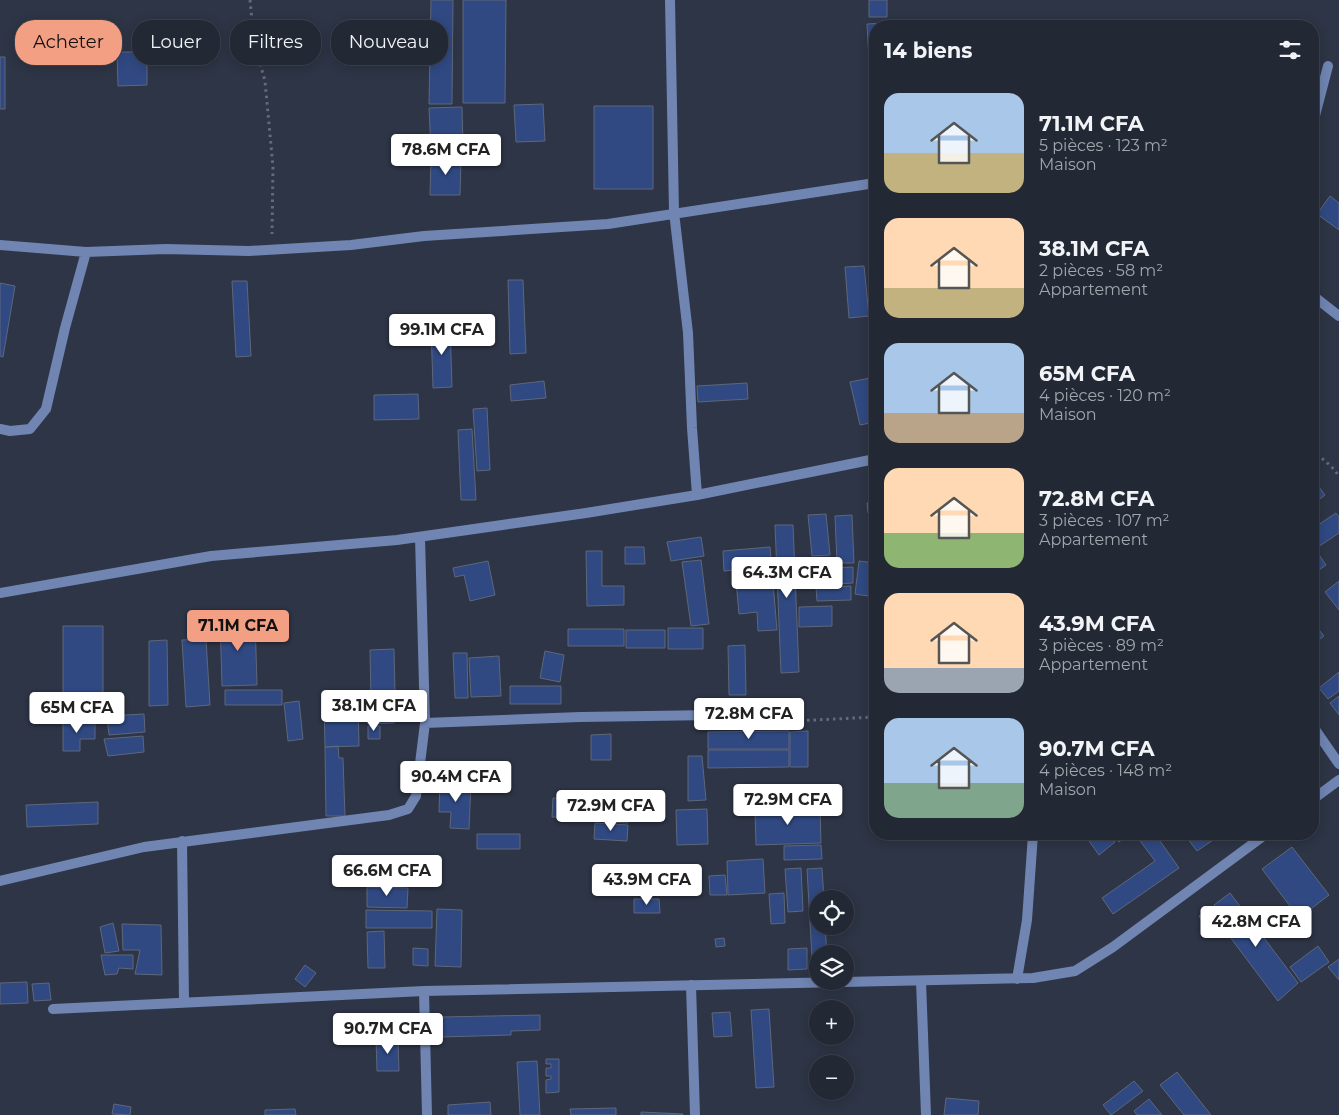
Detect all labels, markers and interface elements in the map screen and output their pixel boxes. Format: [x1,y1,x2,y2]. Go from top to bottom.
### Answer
chip: Acheter [15,20,122,65]
chip: Louer [132,20,220,65]
chip: Filtres [230,20,321,65]
chip: Nouveau [331,20,448,65]
icon: filters [1276,36,1304,64]
text: 14 biens [884,38,972,63]
text: 71.1M CFA [1039,111,1144,136]
icon: home [924,113,984,173]
pin: 78.6M CFA [389,134,503,176]
text: 5 pièces · 123 m² [1039,136,1168,155]
text: 78.6M CFA [402,140,490,159]
text: Maison [1039,155,1097,174]
text: 38.1M CFA [1039,236,1149,261]
icon: home [924,238,984,298]
text: 2 pièces · 58 m² [1039,261,1163,280]
text: Appartement [1039,280,1148,299]
pin: 99.1M CFA [385,314,499,356]
text: 99.1M CFA [400,320,484,339]
text: 65M CFA [1039,361,1135,386]
icon: home [924,363,984,423]
text: 4 pièces · 120 m² [1039,386,1171,405]
text: Maison [1039,405,1097,424]
text: 72.8M CFA [1039,486,1154,511]
icon: home [924,488,984,548]
text: 3 pièces · 107 m² [1039,511,1170,530]
text: Appartement [1039,530,1148,549]
pin: 64.3M CFA [730,556,844,599]
text: 64.3M CFA [743,563,831,582]
pin: 71.1M CFA [181,610,295,652]
text: 43.9M CFA [1039,611,1155,636]
icon: home [924,613,984,673]
text: 71.1M CFA [198,616,278,635]
text: 3 pièces · 89 m² [1039,636,1164,655]
text: Appartement [1039,655,1148,674]
pin: 38.1M CFA [317,690,431,732]
pin: 65M CFA [31,692,123,734]
text: 38.1M CFA [332,696,416,715]
text: 65M CFA [40,698,114,717]
pin: 72.8M CFA [692,698,806,740]
text: 72.8M CFA [705,704,793,723]
text: 90.7M CFA [1039,736,1155,761]
icon: home [924,738,984,798]
pin: 90.4M CFA [399,760,513,803]
text: 4 pièces · 148 m² [1039,761,1172,780]
text: 90.4M CFA [411,767,501,786]
text: Maison [1039,780,1097,799]
pin: 72.9M CFA [731,784,845,826]
pin: 72.9M CFA [554,790,668,832]
text: 72.9M CFA [744,790,832,809]
text: 72.9M CFA [567,796,655,815]
pin: 66.6M CFA [330,854,444,897]
text: 66.6M CFA [343,861,431,880]
pin: 43.9M CFA [590,864,704,906]
text: 43.9M CFA [603,870,691,889]
map controls [809,890,854,1100]
button: locate [809,890,854,935]
pin: 42.8M CFA [1199,906,1313,948]
text: 42.8M CFA [1212,912,1300,931]
button: layers [809,945,854,990]
button: + [809,1000,854,1045]
pin: 90.7M CFA [331,1012,445,1055]
text: 90.7M CFA [344,1019,432,1038]
button: − [809,1055,854,1100]

